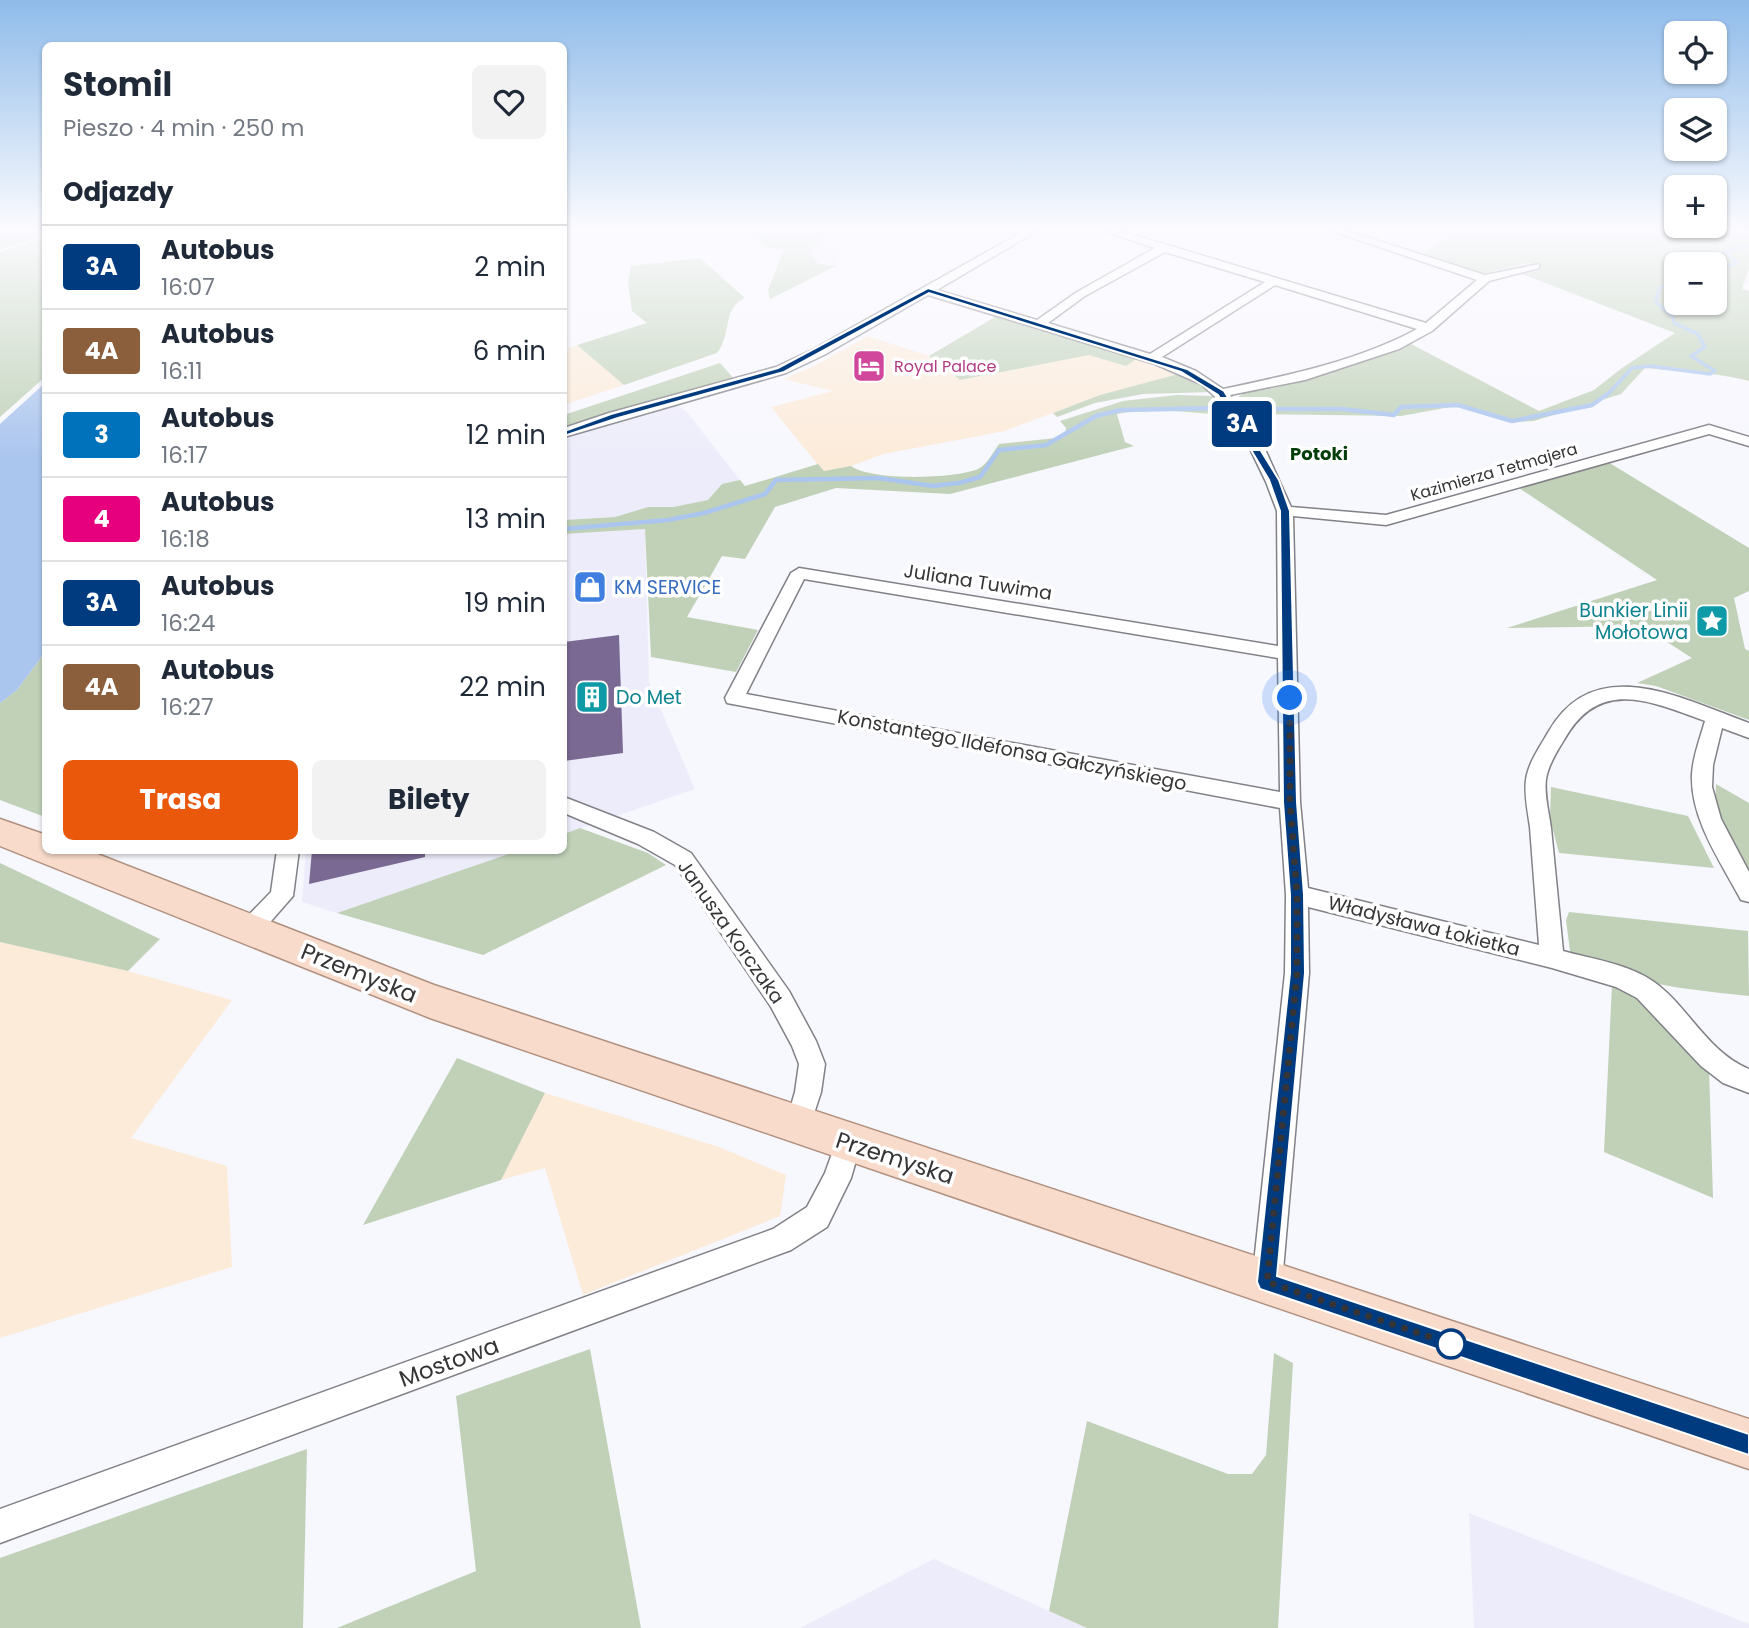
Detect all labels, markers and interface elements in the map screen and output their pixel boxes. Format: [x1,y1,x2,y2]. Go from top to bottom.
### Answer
map controls [1664,21,1727,315]
button: locate [1664,21,1727,84]
text: Stomil [63,61,172,108]
button: heart [472,65,546,139]
button: layers [1664,98,1727,161]
text: Pieszo · 4 min · 250 m [63,112,304,144]
text: Odjazdy [63,174,173,210]
button: + [1664,175,1727,238]
text: Autobus [161,232,275,268]
text: 2 min [474,249,546,285]
text: 3A [85,250,118,283]
button: − [1664,252,1727,315]
text: 16:07 [161,271,215,303]
text: Autobus [161,316,275,352]
text: 6 min [473,333,546,369]
text: 4A [85,334,118,367]
hotel icon: Royal Palace [850,347,888,385]
text: 16:11 [161,355,203,387]
place label: Royal Palace [894,355,997,378]
text: Autobus [161,400,275,436]
line badge: 3A [1210,401,1274,447]
text: 3A [1226,407,1258,440]
text: 12 min [466,417,546,453]
text: 3 [94,418,109,451]
street label: Kazimierza Tetmajera [1408,437,1580,507]
text: 16:17 [161,439,208,471]
district label: Potoki [1290,441,1348,466]
text: Autobus [161,484,275,520]
text: 13 min [466,501,546,537]
text: 4 [93,502,110,535]
text: 16:18 [161,523,210,555]
street label: Juliana Tuwima [902,557,1054,607]
text: Autobus [161,568,275,604]
shop icon: KM SERVICE [571,568,609,606]
place label: KM SERVICE [614,574,721,601]
text: 19 min [465,585,546,621]
text: 3A [85,586,118,619]
place label: Bunkier Linii Mołotowa [1579,597,1688,646]
place icon: Bunkier Linii Mołotowa [1693,602,1731,640]
text: 16:24 [161,607,216,639]
text: Autobus [161,652,275,688]
text: 22 min [459,669,546,705]
text: 4A [85,670,118,703]
building icon: Do Met [573,678,611,716]
your location [1272,680,1307,715]
place label: Do Met [616,684,682,711]
text: 16:27 [161,691,214,723]
street label: Konstantego Ildefonsa Gałczyńskiego [835,703,1189,797]
button: Trasa [63,760,298,840]
button: Bilety [312,760,546,840]
street label: Janusza Korczaka [671,855,791,1009]
street label: Władysława Łokietka [1325,889,1523,963]
street label: Przemyska [296,935,422,1011]
street label: Przemyska [832,1124,958,1192]
street label: Mostowa [395,1329,503,1395]
unlabelled marker [1436,1329,1466,1359]

